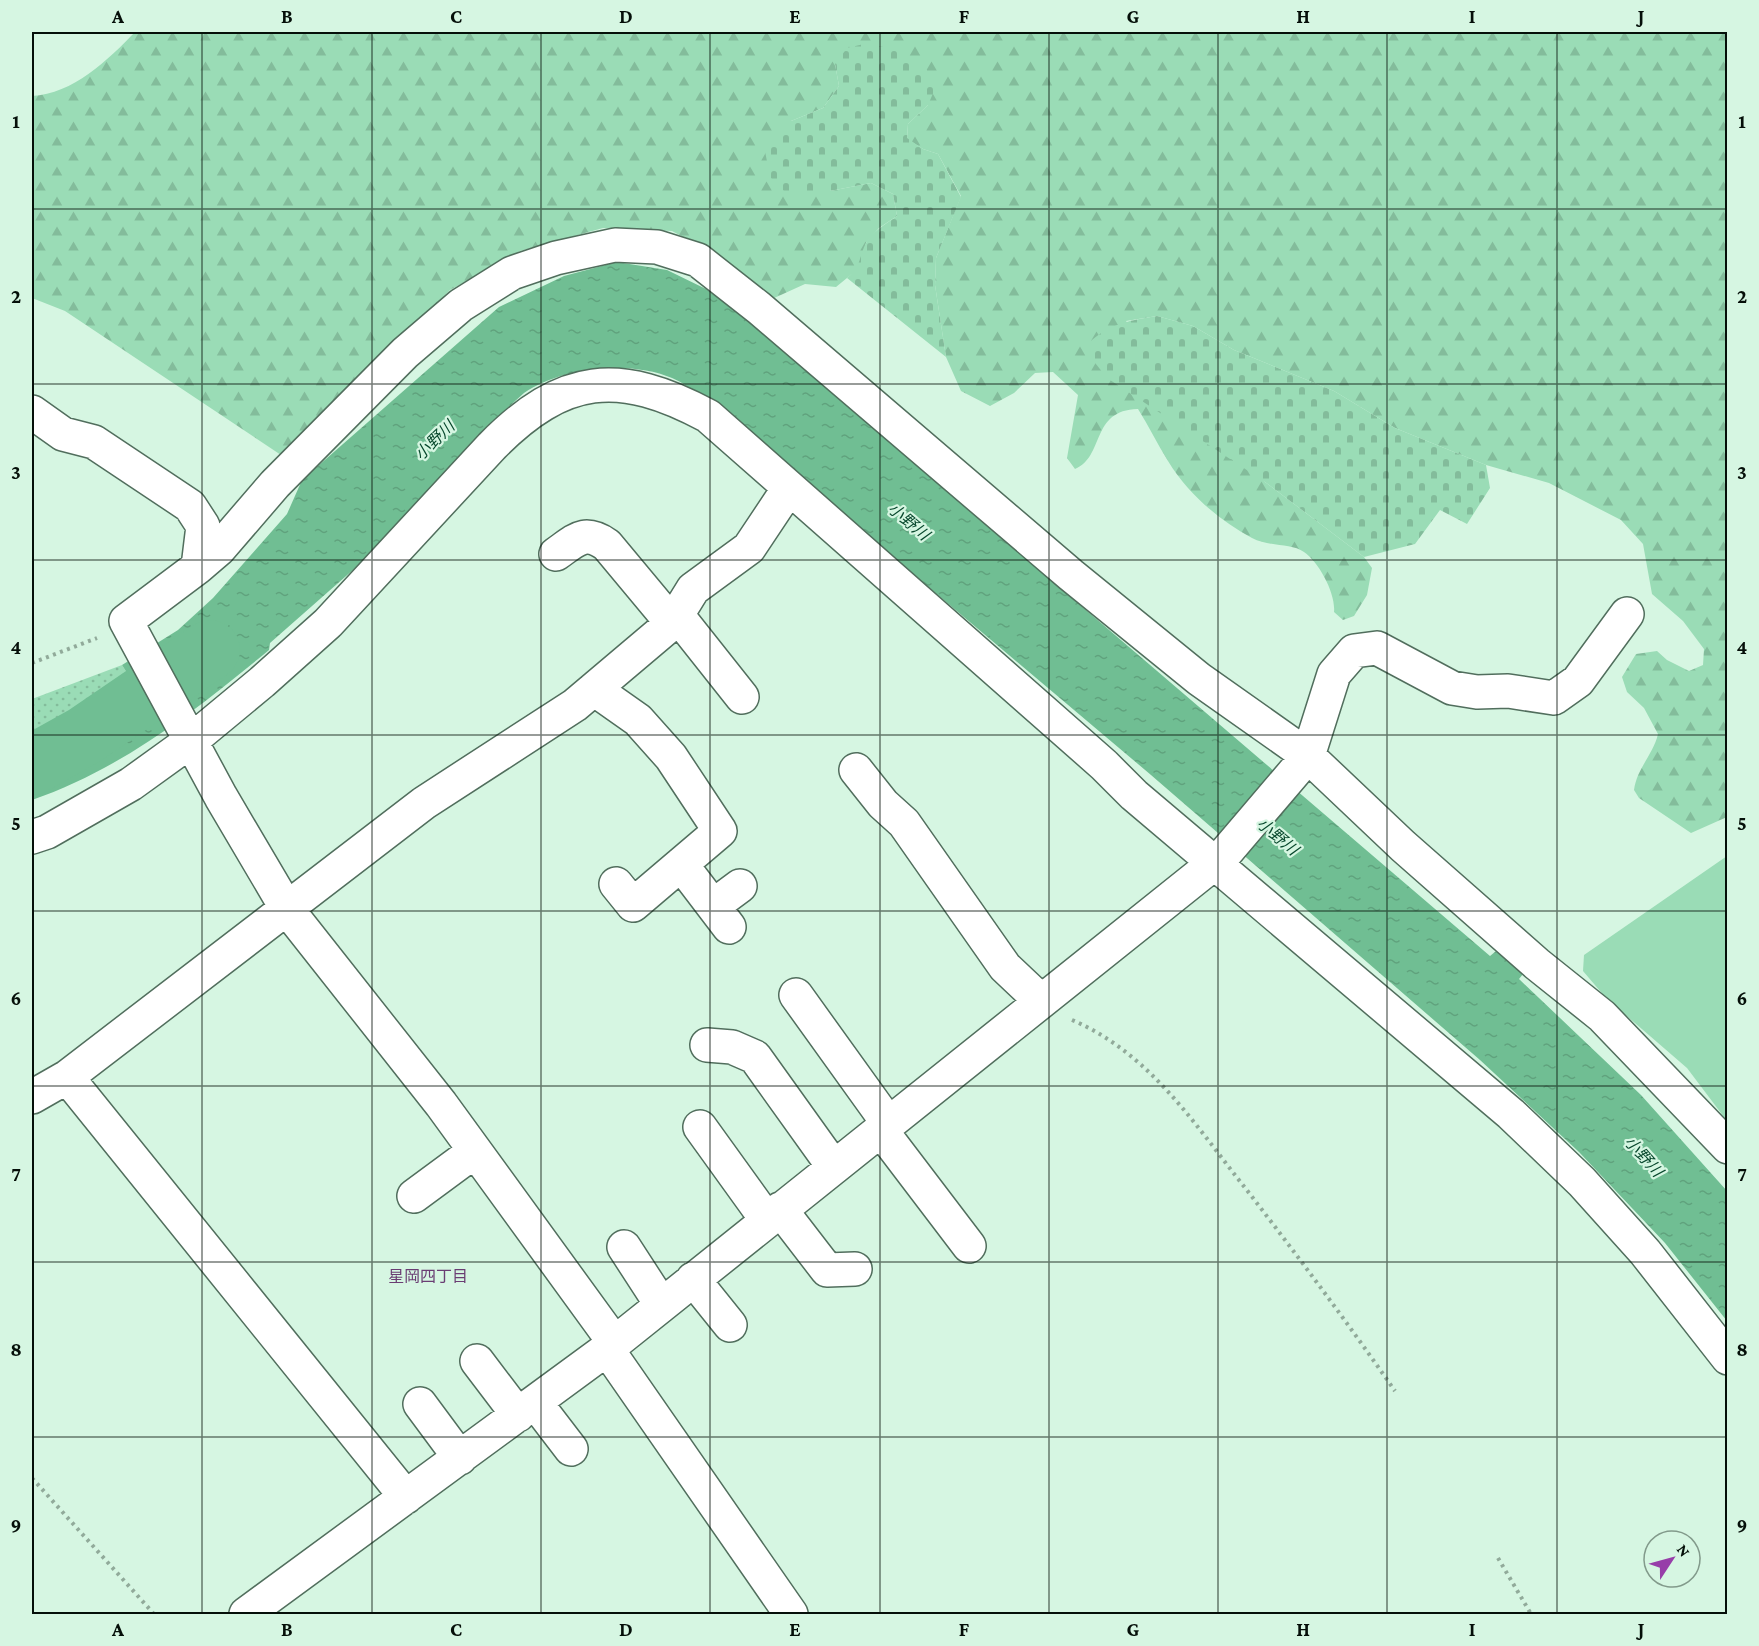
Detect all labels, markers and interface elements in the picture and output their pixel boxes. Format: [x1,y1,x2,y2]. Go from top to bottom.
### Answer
text: A [111,5,125,27]
text: B [281,5,293,27]
text: C [450,5,462,27]
text: D [619,5,633,27]
text: E [789,5,801,27]
text: F [959,5,970,27]
text: G [1127,5,1140,27]
text: H [1296,5,1310,27]
text: I [1469,5,1476,27]
text: J [1636,5,1645,27]
text: 1 [12,110,20,132]
text: 1 [1738,110,1746,132]
text: 2 [11,285,21,307]
text: 2 [1737,285,1747,307]
water label: 小野川 [411,416,459,463]
text: 3 [11,461,21,483]
text: 3 [1737,461,1747,483]
water label: 小野川 [885,499,934,545]
text: 4 [11,636,22,658]
text: 4 [1737,636,1748,658]
text: 5 [11,812,21,834]
text: 5 [1737,812,1747,834]
water label: 小野川 [1254,814,1303,860]
text: 6 [11,987,21,1009]
text: 6 [1737,987,1747,1009]
water label: 小野川 [1621,1133,1667,1181]
text: 7 [11,1163,21,1185]
text: 7 [1737,1163,1747,1185]
district label: 星岡四丁目 [388,1268,468,1285]
text: 8 [10,1338,22,1360]
text: 8 [1736,1338,1748,1360]
text: 9 [11,1514,21,1536]
text: 9 [1737,1514,1747,1536]
north arrow [1642,1529,1702,1589]
text: N [1674,1541,1694,1560]
text: A [111,1618,125,1640]
text: B [281,1618,293,1640]
text: C [450,1618,462,1640]
text: D [619,1618,633,1640]
text: E [789,1618,801,1640]
text: F [959,1618,970,1640]
text: G [1127,1618,1140,1640]
text: H [1296,1618,1310,1640]
text: I [1469,1618,1476,1640]
text: J [1636,1618,1645,1640]

